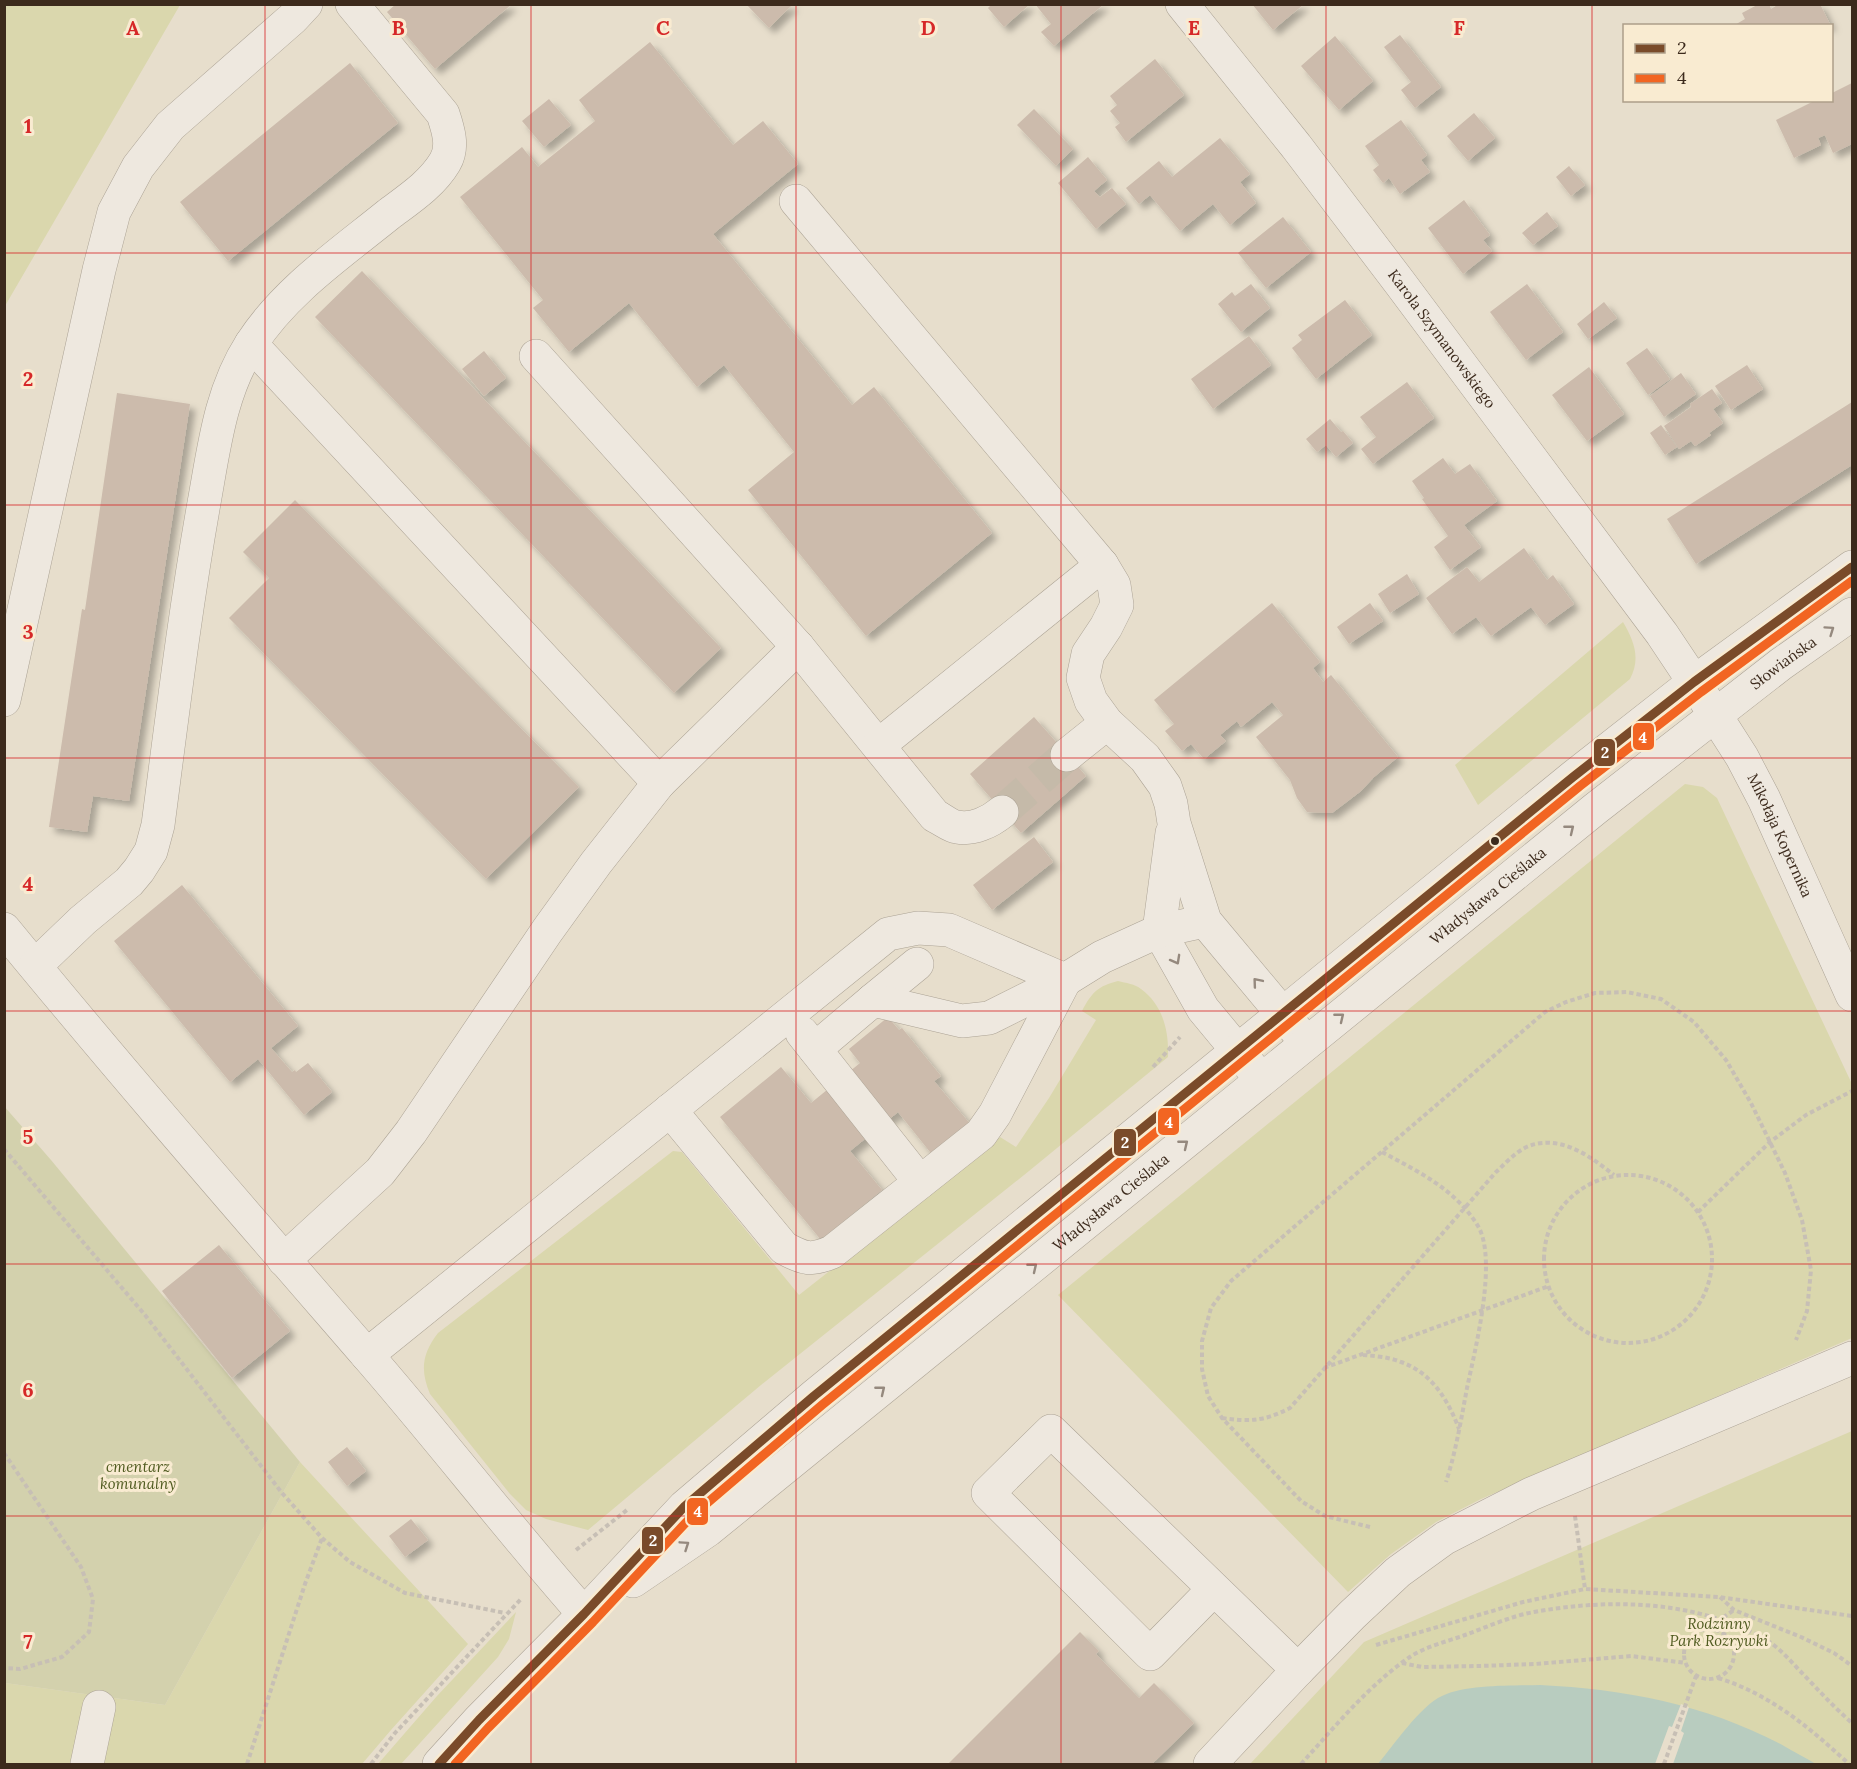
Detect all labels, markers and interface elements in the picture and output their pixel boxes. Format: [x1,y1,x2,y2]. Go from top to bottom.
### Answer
text: A [126,15,140,40]
text: B [391,15,405,40]
text: C [656,15,670,40]
text: D [920,15,936,40]
text: E [1188,15,1200,40]
text: F [1453,15,1465,40]
legend [1623,24,1833,102]
text: 2 [1677,36,1687,59]
text: 4 [1677,66,1687,89]
text: 1 [24,113,32,138]
street label: Karola Szymanowskiego [1384,266,1500,412]
text: 2 [23,366,33,391]
text: 3 [22,619,34,644]
one-way arrow [1824,626,1835,637]
street label: Słowiańska [1746,632,1820,693]
line badge: 4 [1632,722,1655,751]
text: 4 [1639,727,1648,747]
line badge: 2 [1593,738,1616,767]
text: 2 [1601,742,1609,762]
street label: Mikołaja Kopernika [1743,770,1817,900]
one-way arrow [1564,826,1575,837]
unlabelled marker [1489,835,1501,847]
street label: Władysława Cieślaka [1426,842,1550,948]
text: 4 [23,871,34,896]
one-way arrow [1168,954,1180,964]
one-way arrow [1253,978,1264,989]
one-way arrow [1333,1013,1344,1024]
line badge: 4 [1157,1107,1180,1136]
text: 4 [1165,1112,1174,1132]
text: 5 [23,1124,34,1149]
line badge: 2 [1113,1128,1137,1157]
text: 2 [1121,1132,1129,1152]
one-way arrow [1177,1140,1188,1151]
street label: Władysława Cieślaka [1049,1149,1173,1255]
one-way arrow [1026,1263,1037,1274]
text: 6 [22,1377,34,1402]
one-way arrow [874,1386,885,1397]
park label: cmentarz komunalny [100,1457,176,1493]
line badge: 4 [686,1497,709,1526]
text: 4 [694,1501,703,1521]
line badge: 2 [641,1526,664,1555]
text: 2 [649,1530,657,1550]
one-way arrow [679,1541,689,1553]
park label: Rodzinny Park Rozrywki [1670,1614,1769,1650]
text: 7 [23,1629,33,1654]

